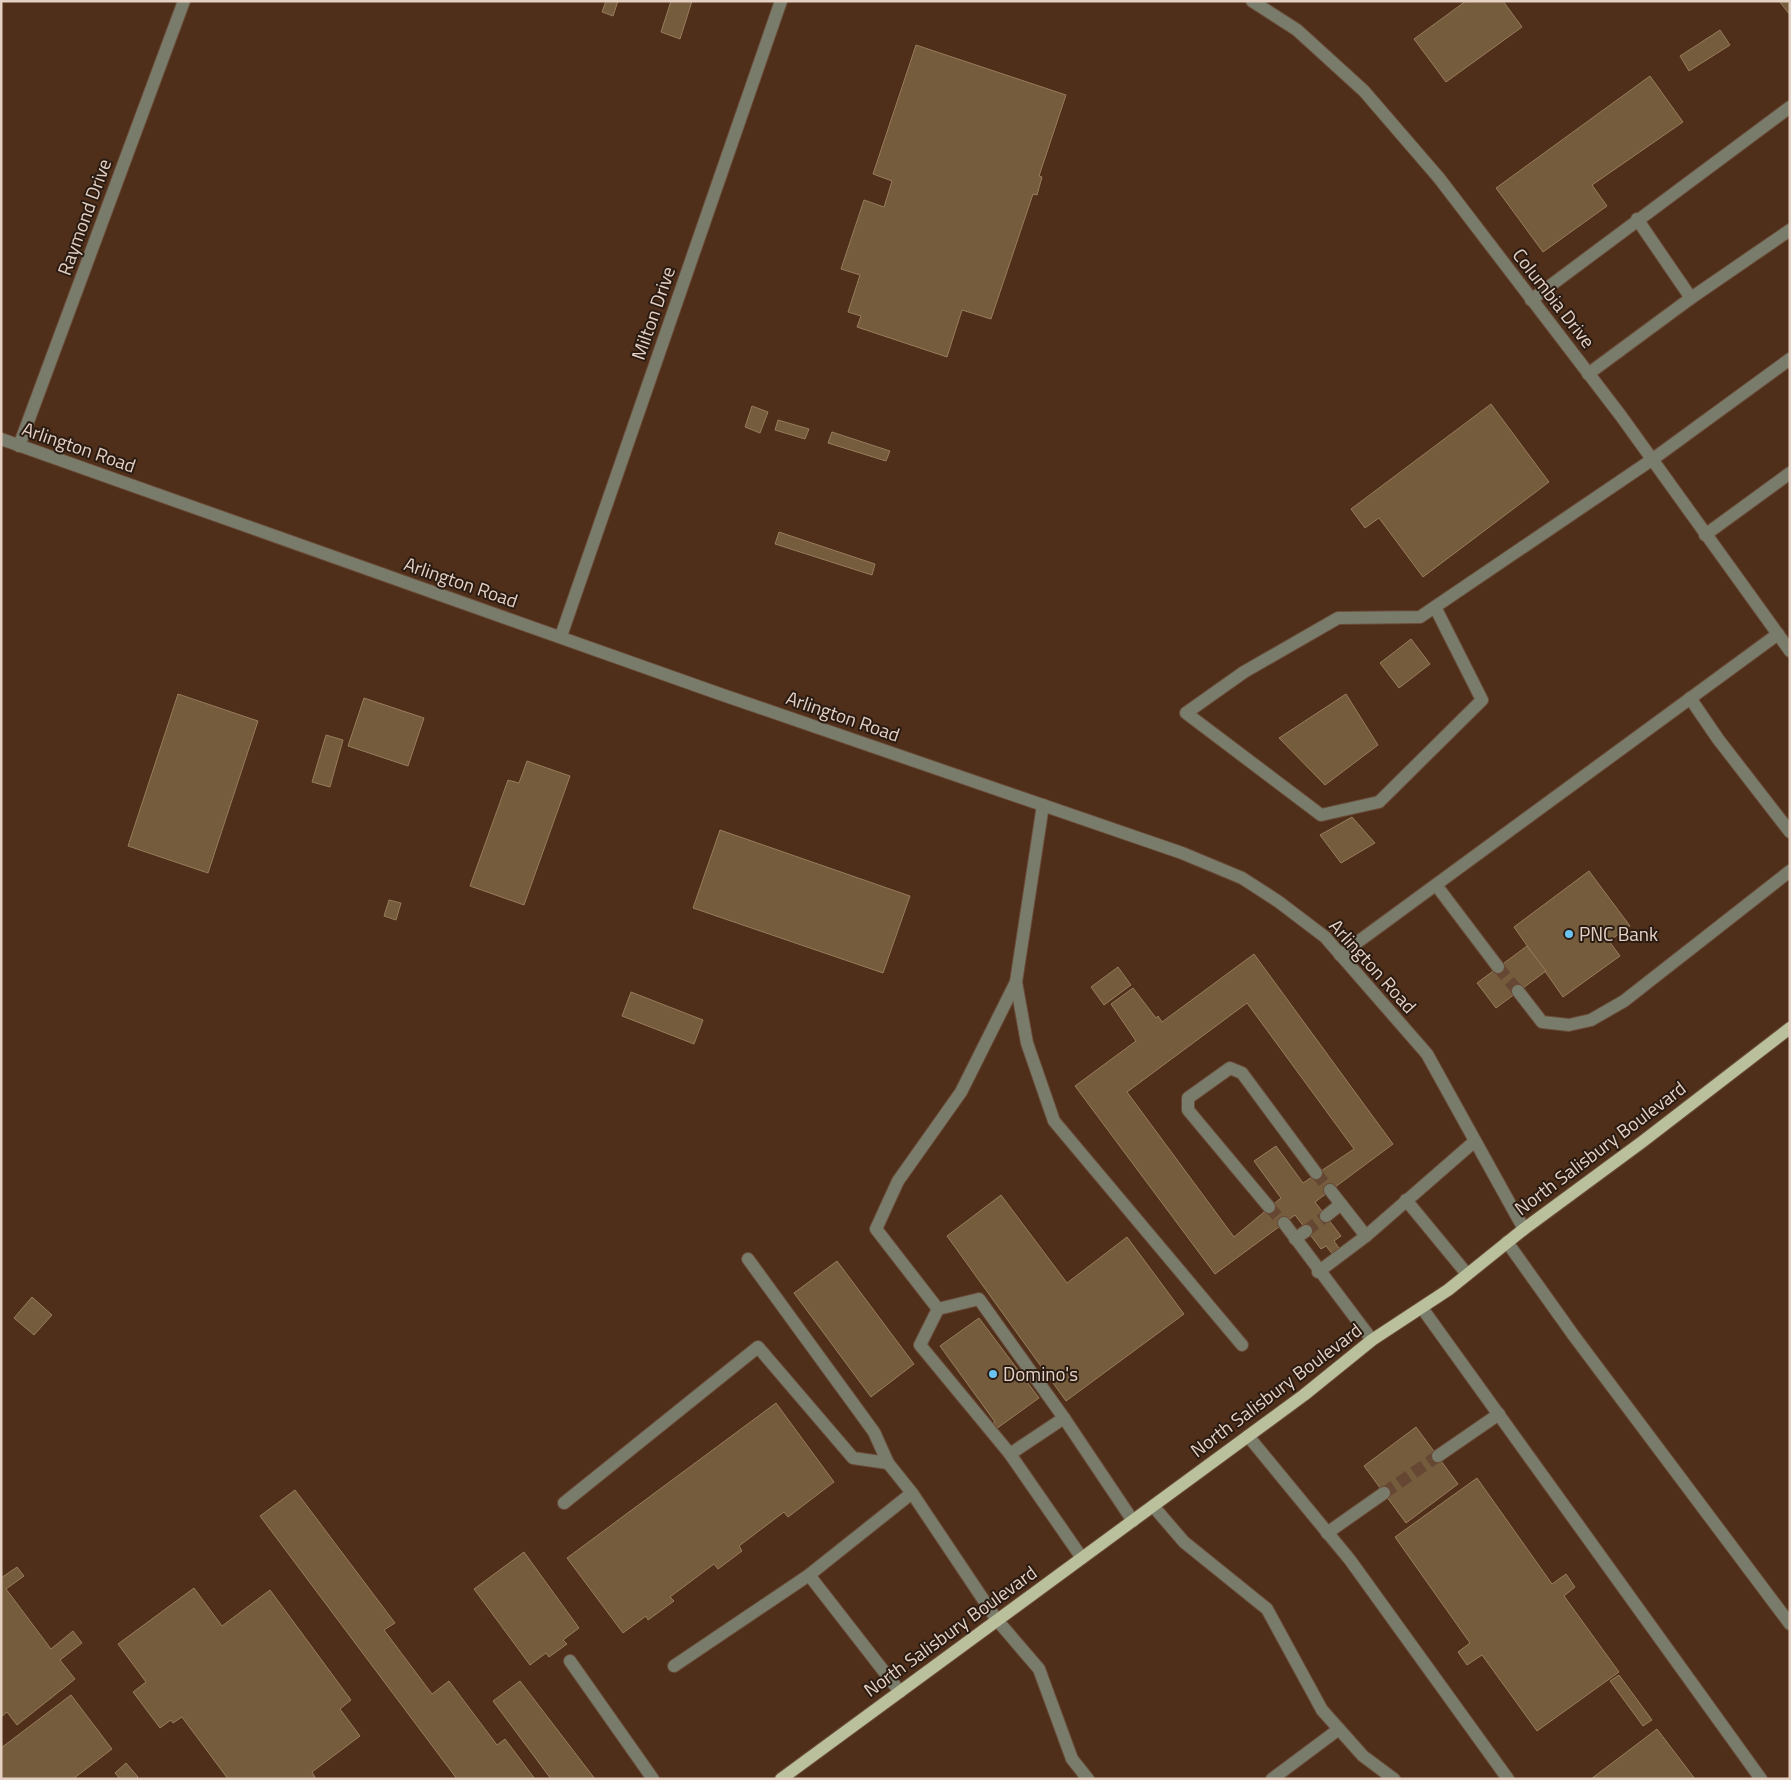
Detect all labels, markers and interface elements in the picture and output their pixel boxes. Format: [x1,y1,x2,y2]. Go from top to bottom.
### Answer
street label: Raymond Drive [49,154,118,279]
street label: Columbia Drive [1506,242,1603,354]
street label: Milton Drive [623,262,682,363]
street label: Arlington Road [18,414,140,480]
street label: Arlington Road [400,549,522,615]
street label: Arlington Road [782,683,904,749]
street label: Arlington Road [1323,912,1424,1019]
place label: PNC Bank [1579,919,1658,948]
marker: PNC Bank [1563,928,1575,940]
street label: North Salisbury Boulevard [1508,1073,1692,1222]
street label: North Salisbury Boulevard [1184,1315,1368,1464]
place label: Domino's [1003,1359,1078,1388]
marker: Domino's [987,1368,999,1380]
street label: North Salisbury Boulevard [857,1558,1042,1704]

